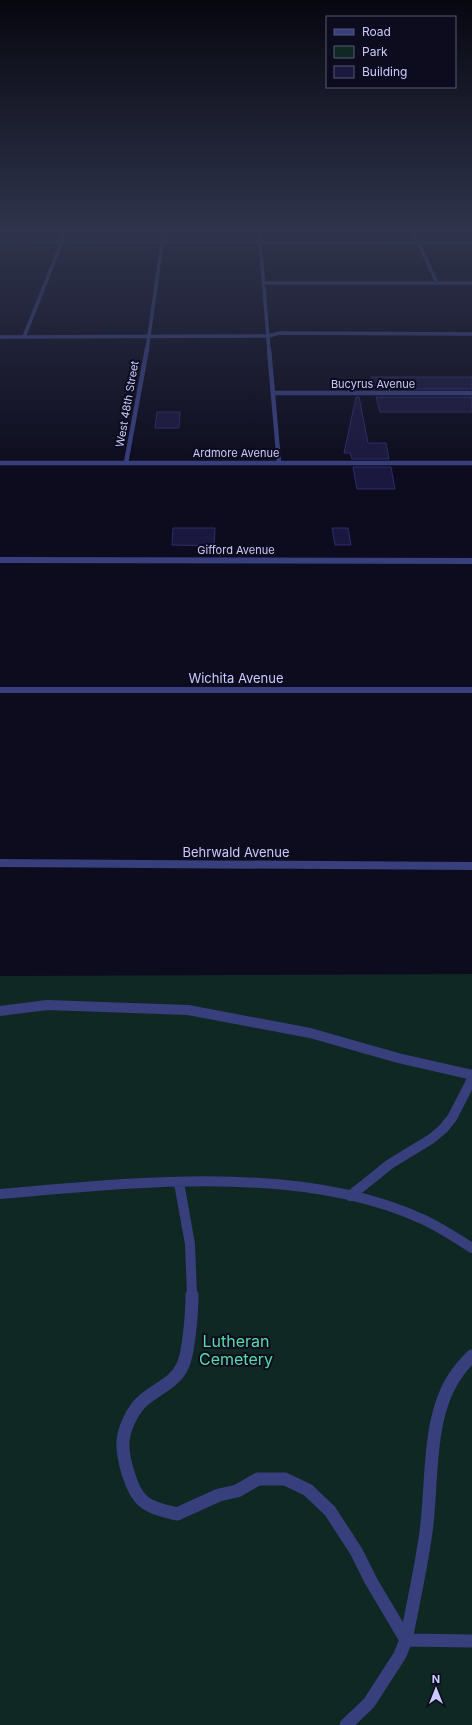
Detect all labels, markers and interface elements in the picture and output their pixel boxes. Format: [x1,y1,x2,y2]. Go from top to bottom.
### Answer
legend [326,16,456,88]
text: Road [362,24,391,39]
text: Park [362,44,388,59]
text: Building [362,64,407,79]
street label: West 48th Street [113,359,142,448]
street label: Bucyrus Avenue [331,377,415,391]
street label: Ardmore Avenue [193,446,279,460]
street label: Gifford Avenue [197,543,275,557]
street label: Wichita Avenue [188,670,284,686]
street label: Behrwald Avenue [182,844,290,860]
park label: Lutheran Cemetery [199,1331,273,1369]
north arrow [416,1669,456,1709]
text: N [432,1672,440,1686]

